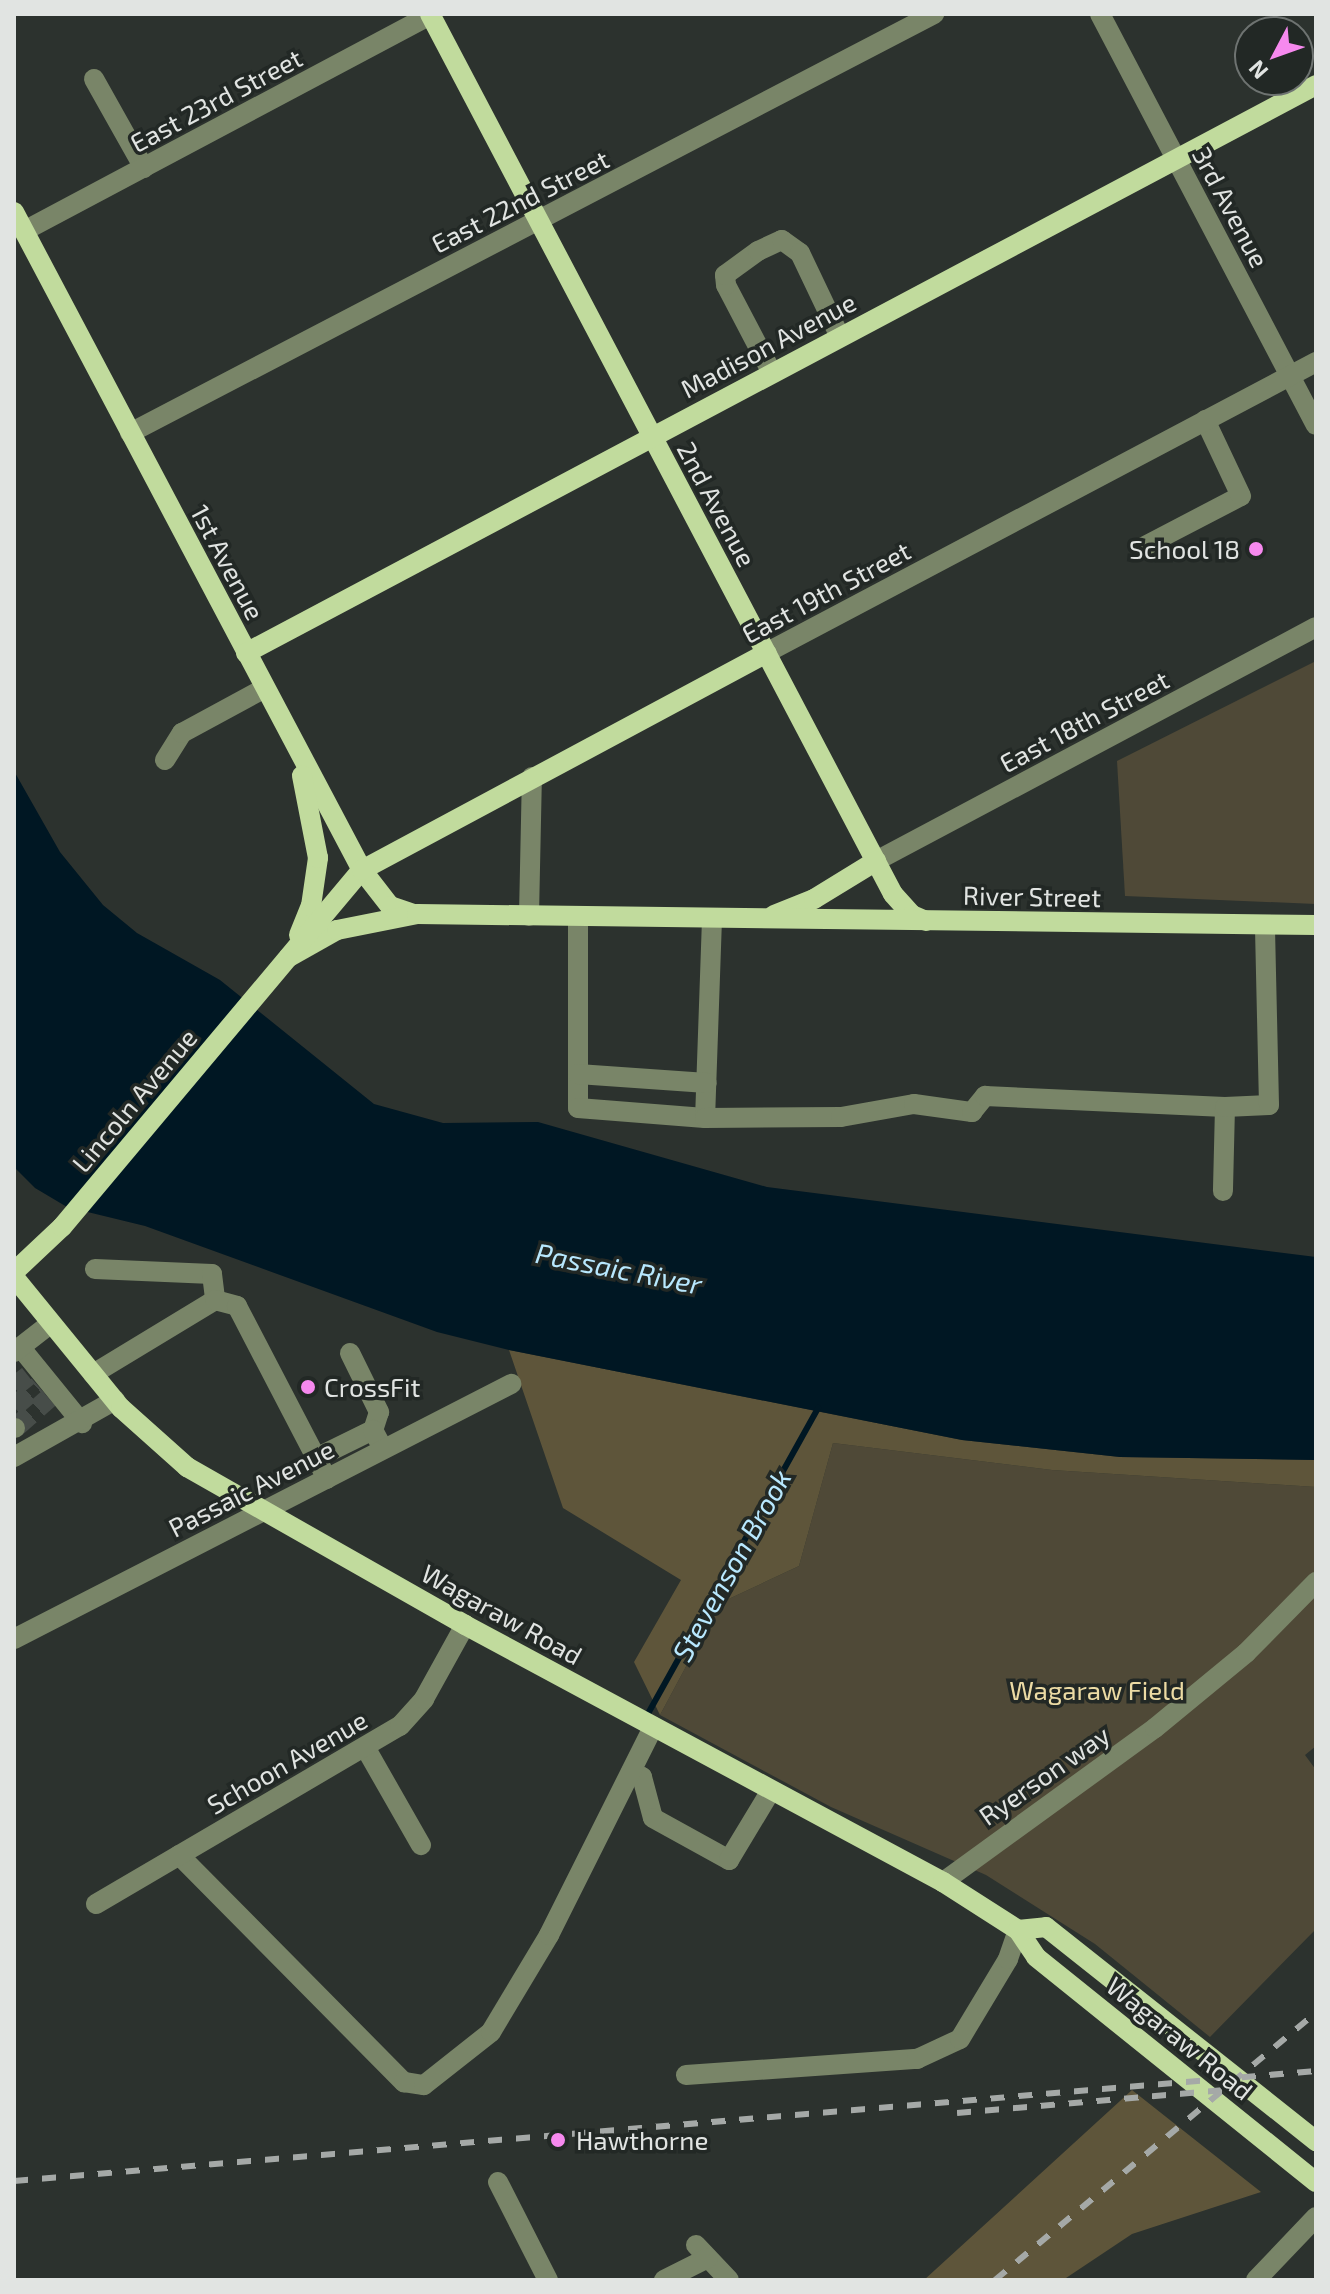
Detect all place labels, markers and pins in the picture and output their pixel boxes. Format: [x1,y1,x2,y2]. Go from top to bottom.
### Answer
place label: School 18 [1128,533,1240,565]
marker: School 18 [1247,540,1265,558]
place label: CrossFit [324,1371,420,1403]
marker: CrossFit [299,1378,317,1396]
place label: Hawthorne [576,2124,708,2156]
marker: Hawthorne [547,2129,569,2151]

